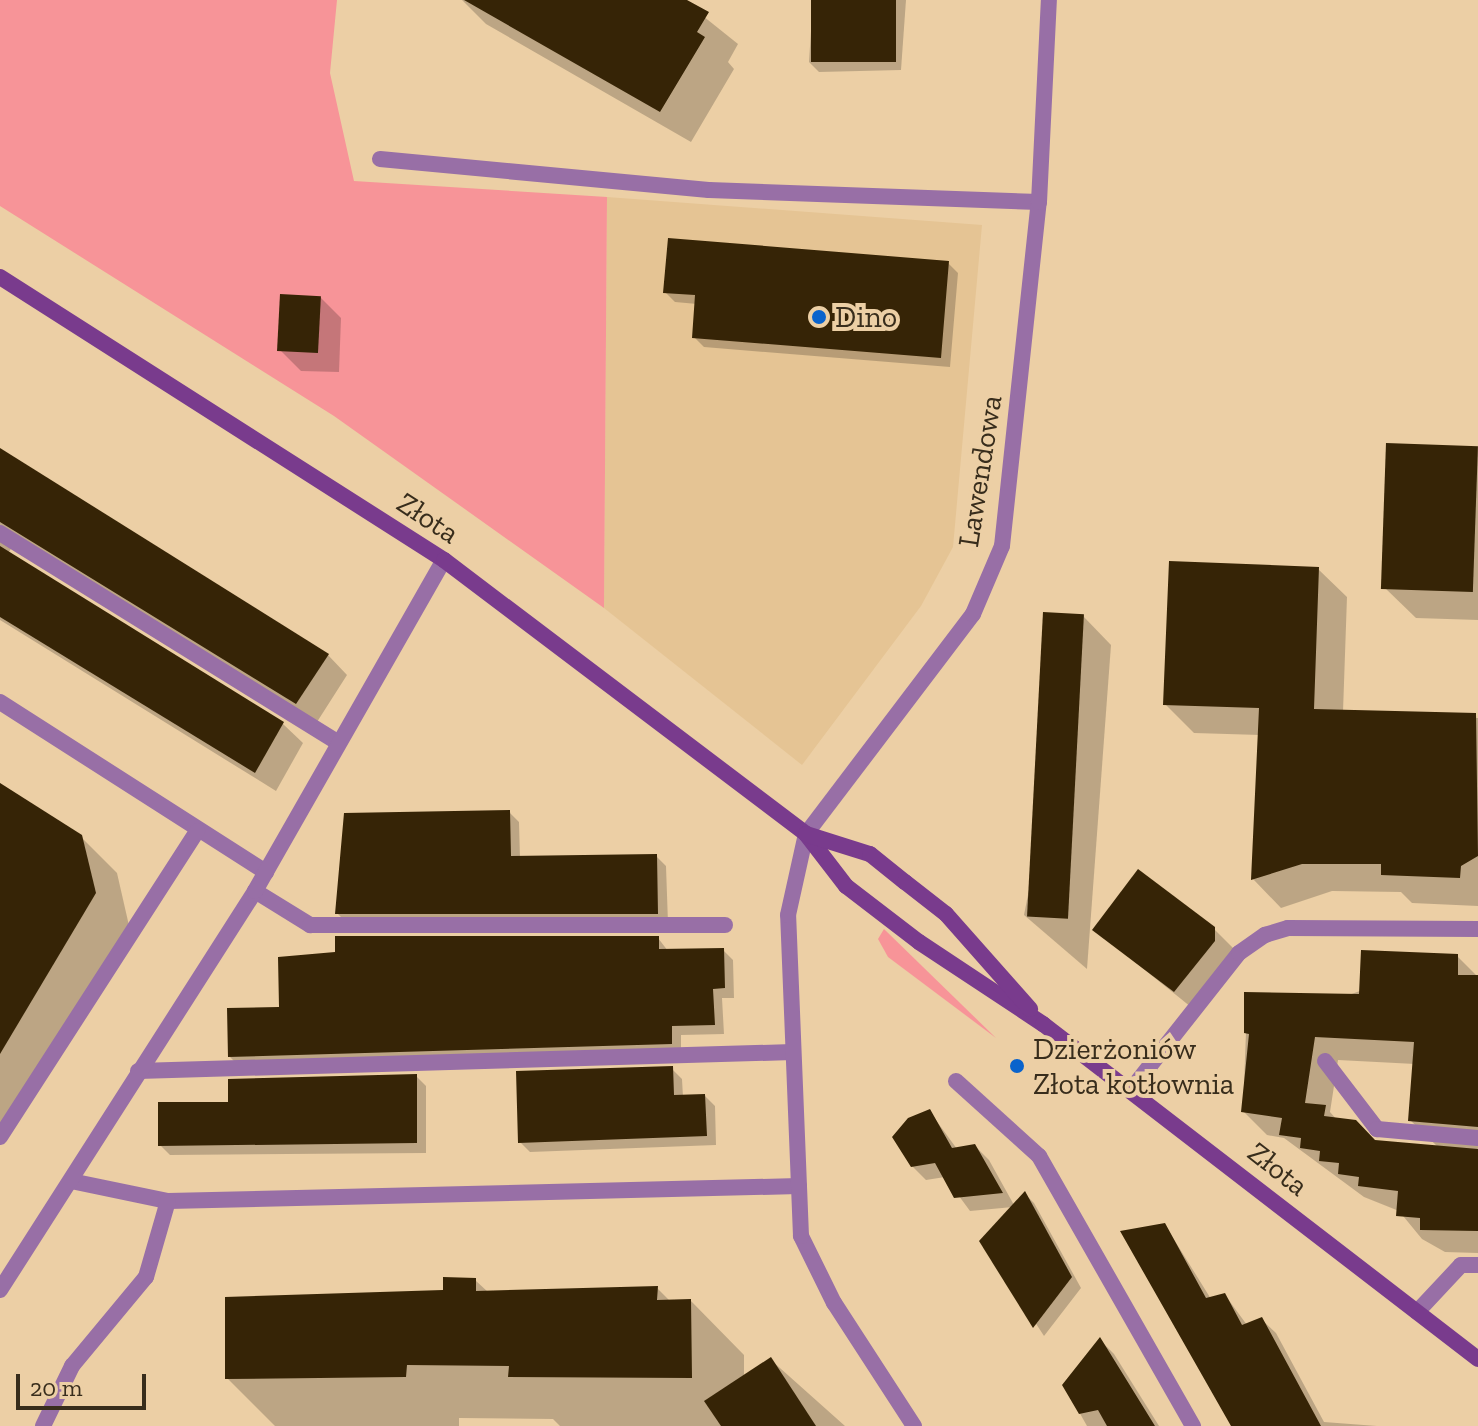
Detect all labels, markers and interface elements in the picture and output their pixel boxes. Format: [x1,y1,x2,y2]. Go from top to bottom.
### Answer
place label: Dino [835,299,897,335]
marker: Dino [810,308,828,326]
street label: Lawendowa [950,393,1010,549]
street label: Złota [390,485,466,551]
place label: Dzierżoniów Złota kotłownia [1033,1031,1234,1102]
marker: Dzierżoniów Złota kotłownia [1008,1057,1026,1075]
street label: Złota [1241,1134,1315,1204]
scale bar [20,1358,150,1408]
text: 20 m [30,1373,82,1402]

